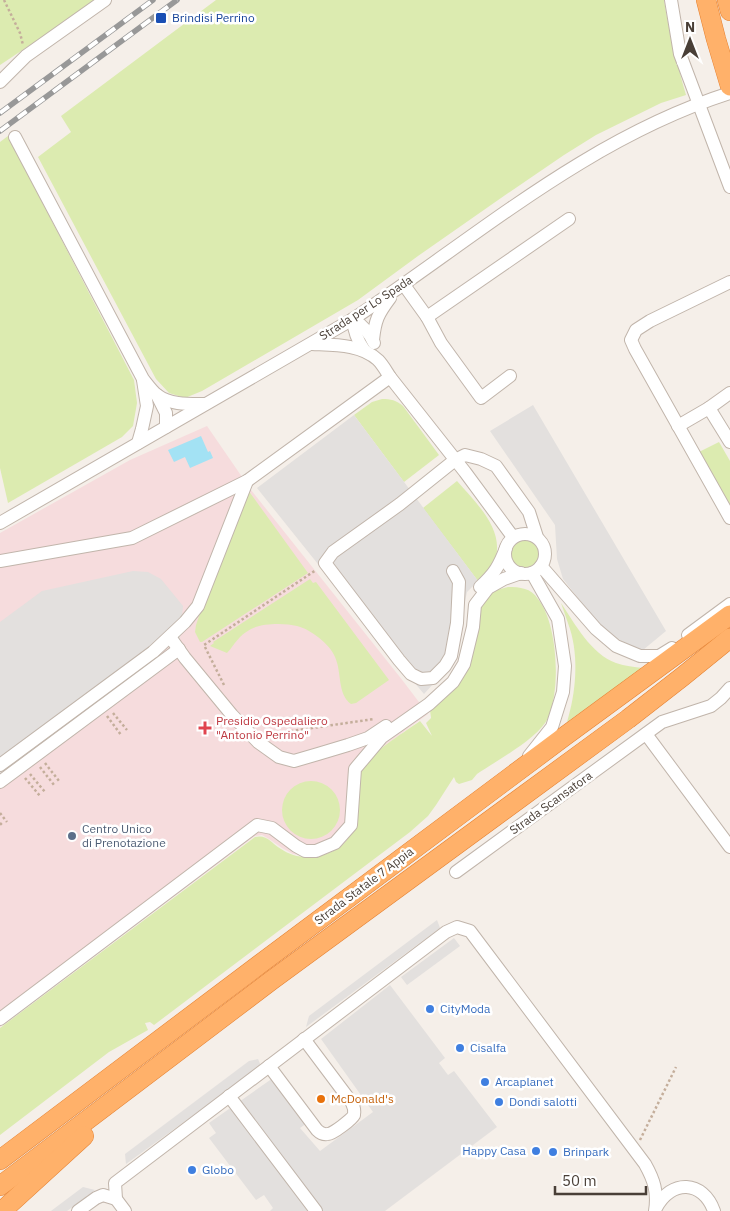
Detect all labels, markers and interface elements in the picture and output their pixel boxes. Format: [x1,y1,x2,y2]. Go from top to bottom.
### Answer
place label: Brindisi Perrino [172,10,255,25]
marker: Brindisi Perrino [154,11,168,25]
north arrow [665,15,715,65]
text: N [685,18,695,36]
street label: Strada per Lo Spada [316,272,416,343]
place label: Presidio Ospedaliero "Antonio Perrino" [216,713,328,742]
marker: Presidio Ospedaliero "Antonio Perrino" [198,721,212,735]
street label: Strada Scansatora [507,767,595,838]
place label: Centro Unico di Prenotazione [82,821,166,850]
marker: Centro Unico di Prenotazione [66,830,78,842]
street label: Strada Statale 7 Appia [311,843,417,928]
place label: CityModa [440,1001,491,1016]
marker: CityModa [424,1003,436,1015]
place label: Cisalfa [470,1040,507,1055]
marker: Cisalfa [454,1042,466,1054]
place label: Arcaplanet [495,1074,554,1089]
marker: Arcaplanet [479,1076,491,1088]
place label: McDonald's [331,1091,394,1106]
marker: McDonald's [315,1093,327,1105]
place label: Dondi salotti [509,1094,577,1109]
marker: Dondi salotti [493,1096,505,1108]
place label: Happy Casa [462,1143,527,1158]
place label: Brinpark [563,1144,610,1159]
marker: Happy Casa [530,1145,542,1157]
marker: Brinpark [547,1146,559,1158]
place label: Globo [202,1162,234,1177]
marker: Globo [186,1164,198,1176]
scale bar [555,1164,646,1196]
text: 50 m [562,1171,597,1190]

